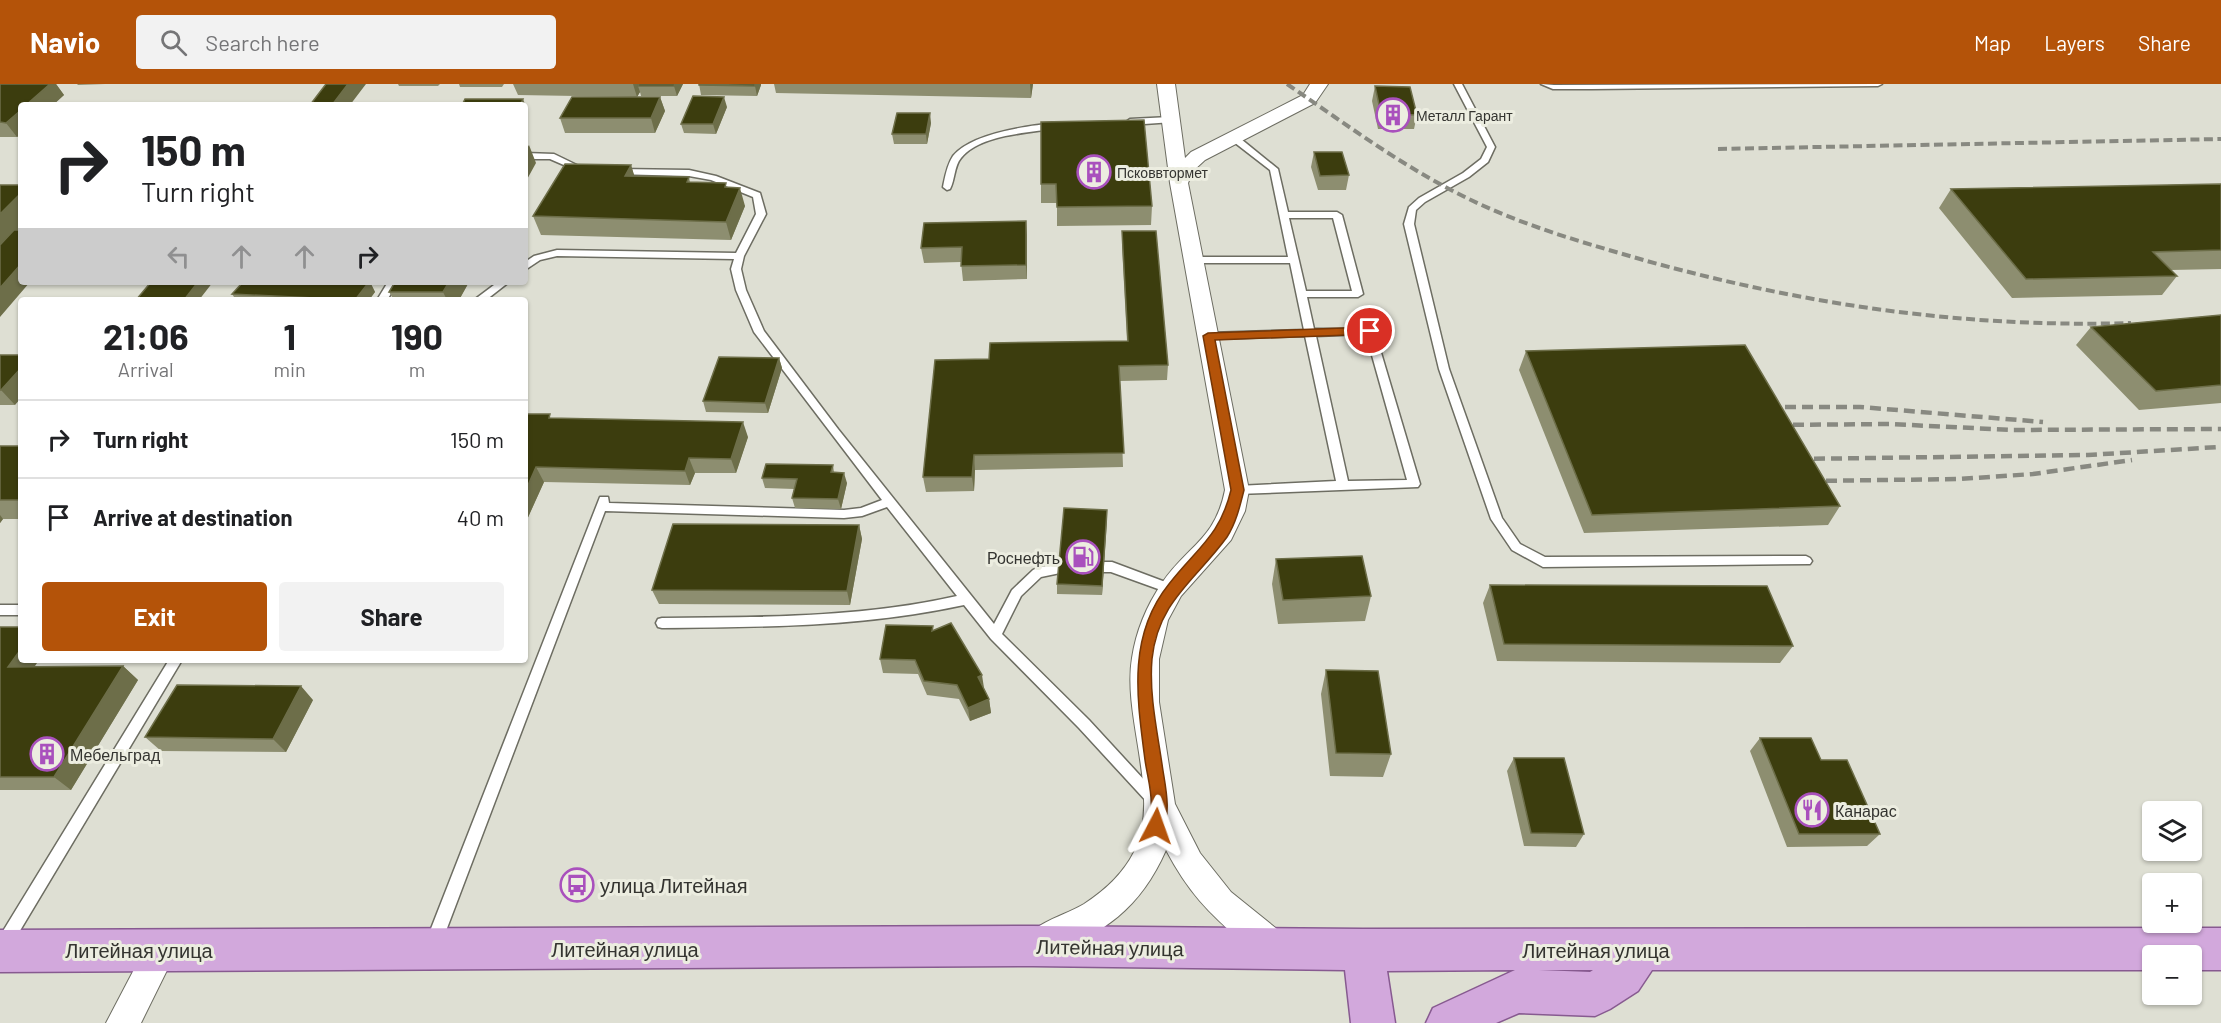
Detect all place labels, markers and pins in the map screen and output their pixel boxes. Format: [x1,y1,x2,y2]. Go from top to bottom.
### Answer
building icon: Металл Гарант [1375,97,1411,133]
place label: Металл Гарант [1416,107,1513,124]
building icon: Псковвтормет [1076,154,1112,190]
place label: Псковвтормет [1117,164,1208,181]
pin [1344,305,1395,356]
fuel station icon: Роснефть [1065,539,1101,575]
place label: Роснефть [987,548,1060,567]
building icon: Мебельград [29,736,65,772]
place label: Мебельград [70,745,161,764]
restaurant icon: Канарас [1794,792,1830,828]
place label: Канарас [1835,801,1897,820]
bus stop icon: улица Литейная [559,867,595,903]
place label: улица Литейная [600,873,748,897]

